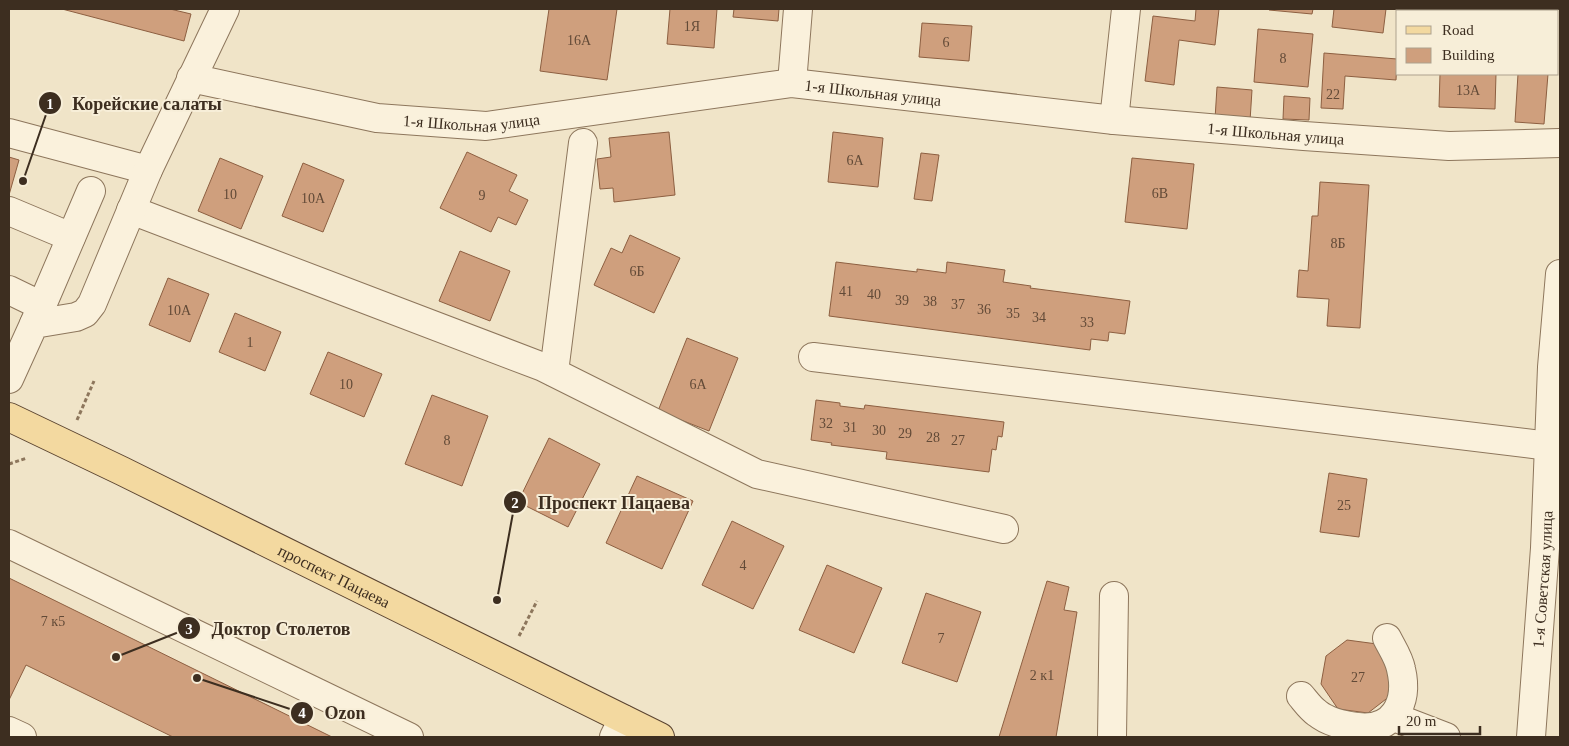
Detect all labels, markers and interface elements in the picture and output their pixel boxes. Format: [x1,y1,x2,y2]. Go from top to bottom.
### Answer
legend [1396,10,1559,75]
house number: 1Я [684,19,700,34]
text: Road [1442,22,1474,38]
house number: 16А [567,33,592,48]
house number: 6 [943,35,950,50]
text: Building [1442,47,1495,63]
house number: 8 [1280,51,1287,66]
street label: 1-я Школьная улица [804,77,942,109]
house number: 13А [1456,83,1481,98]
callout: Корейские салаты [37,87,232,120]
house number: 22 [1326,87,1340,102]
text: Корейские салаты [72,94,222,114]
text: 1 [46,96,54,112]
street label: 1-я Школьная улица [402,111,541,135]
street label: 1-я Школьная улица [1207,120,1345,148]
house number: 6А [846,153,864,168]
house number: 6В [1152,186,1168,201]
house number: 10 [223,187,237,202]
house number: 9 [479,188,486,203]
house number: 10А [301,191,326,206]
house number: 8Б [1330,236,1346,251]
house number: 6Б [629,264,645,279]
house number: 41 [839,284,853,299]
house number: 40 [867,287,881,302]
house number: 39 [895,293,909,308]
house number: 38 [923,294,937,309]
house number: 37 [951,297,965,312]
house number: 36 [977,302,991,317]
house number: 10А [167,303,192,318]
house number: 35 [1006,306,1020,321]
house number: 34 [1032,310,1046,325]
house number: 33 [1080,315,1094,330]
house number: 1 [247,335,254,350]
house number: 10 [339,377,353,392]
house number: 6А [689,377,707,392]
house number: 32 [819,416,833,431]
house number: 31 [843,420,857,435]
house number: 30 [872,423,886,438]
house number: 29 [898,426,912,441]
house number: 28 [926,430,940,445]
house number: 8 [444,433,451,448]
house number: 27 [951,433,965,448]
callout: Проспект Пацаева [503,486,700,519]
text: Проспект Пацаева [538,493,690,513]
text: 2 [511,495,519,511]
house number: 25 [1337,498,1351,513]
street label: 1-я Советская улица [1530,510,1556,649]
street label: проспект Пацаева [275,542,393,611]
house number: 4 [740,558,747,573]
callout: Доктор Столетов [176,612,360,645]
house number: 7 к5 [41,614,65,629]
text: Доктор Столетов [212,619,351,639]
text: 3 [185,621,193,637]
house number: 7 [938,631,945,646]
house number: 2 к1 [1030,668,1054,683]
house number: 27 [1351,670,1365,685]
callout: Ozon [289,697,375,730]
text: Ozon [324,703,366,723]
scale bar [1399,704,1480,736]
text: 4 [298,705,306,721]
text: 20 m [1406,713,1437,729]

